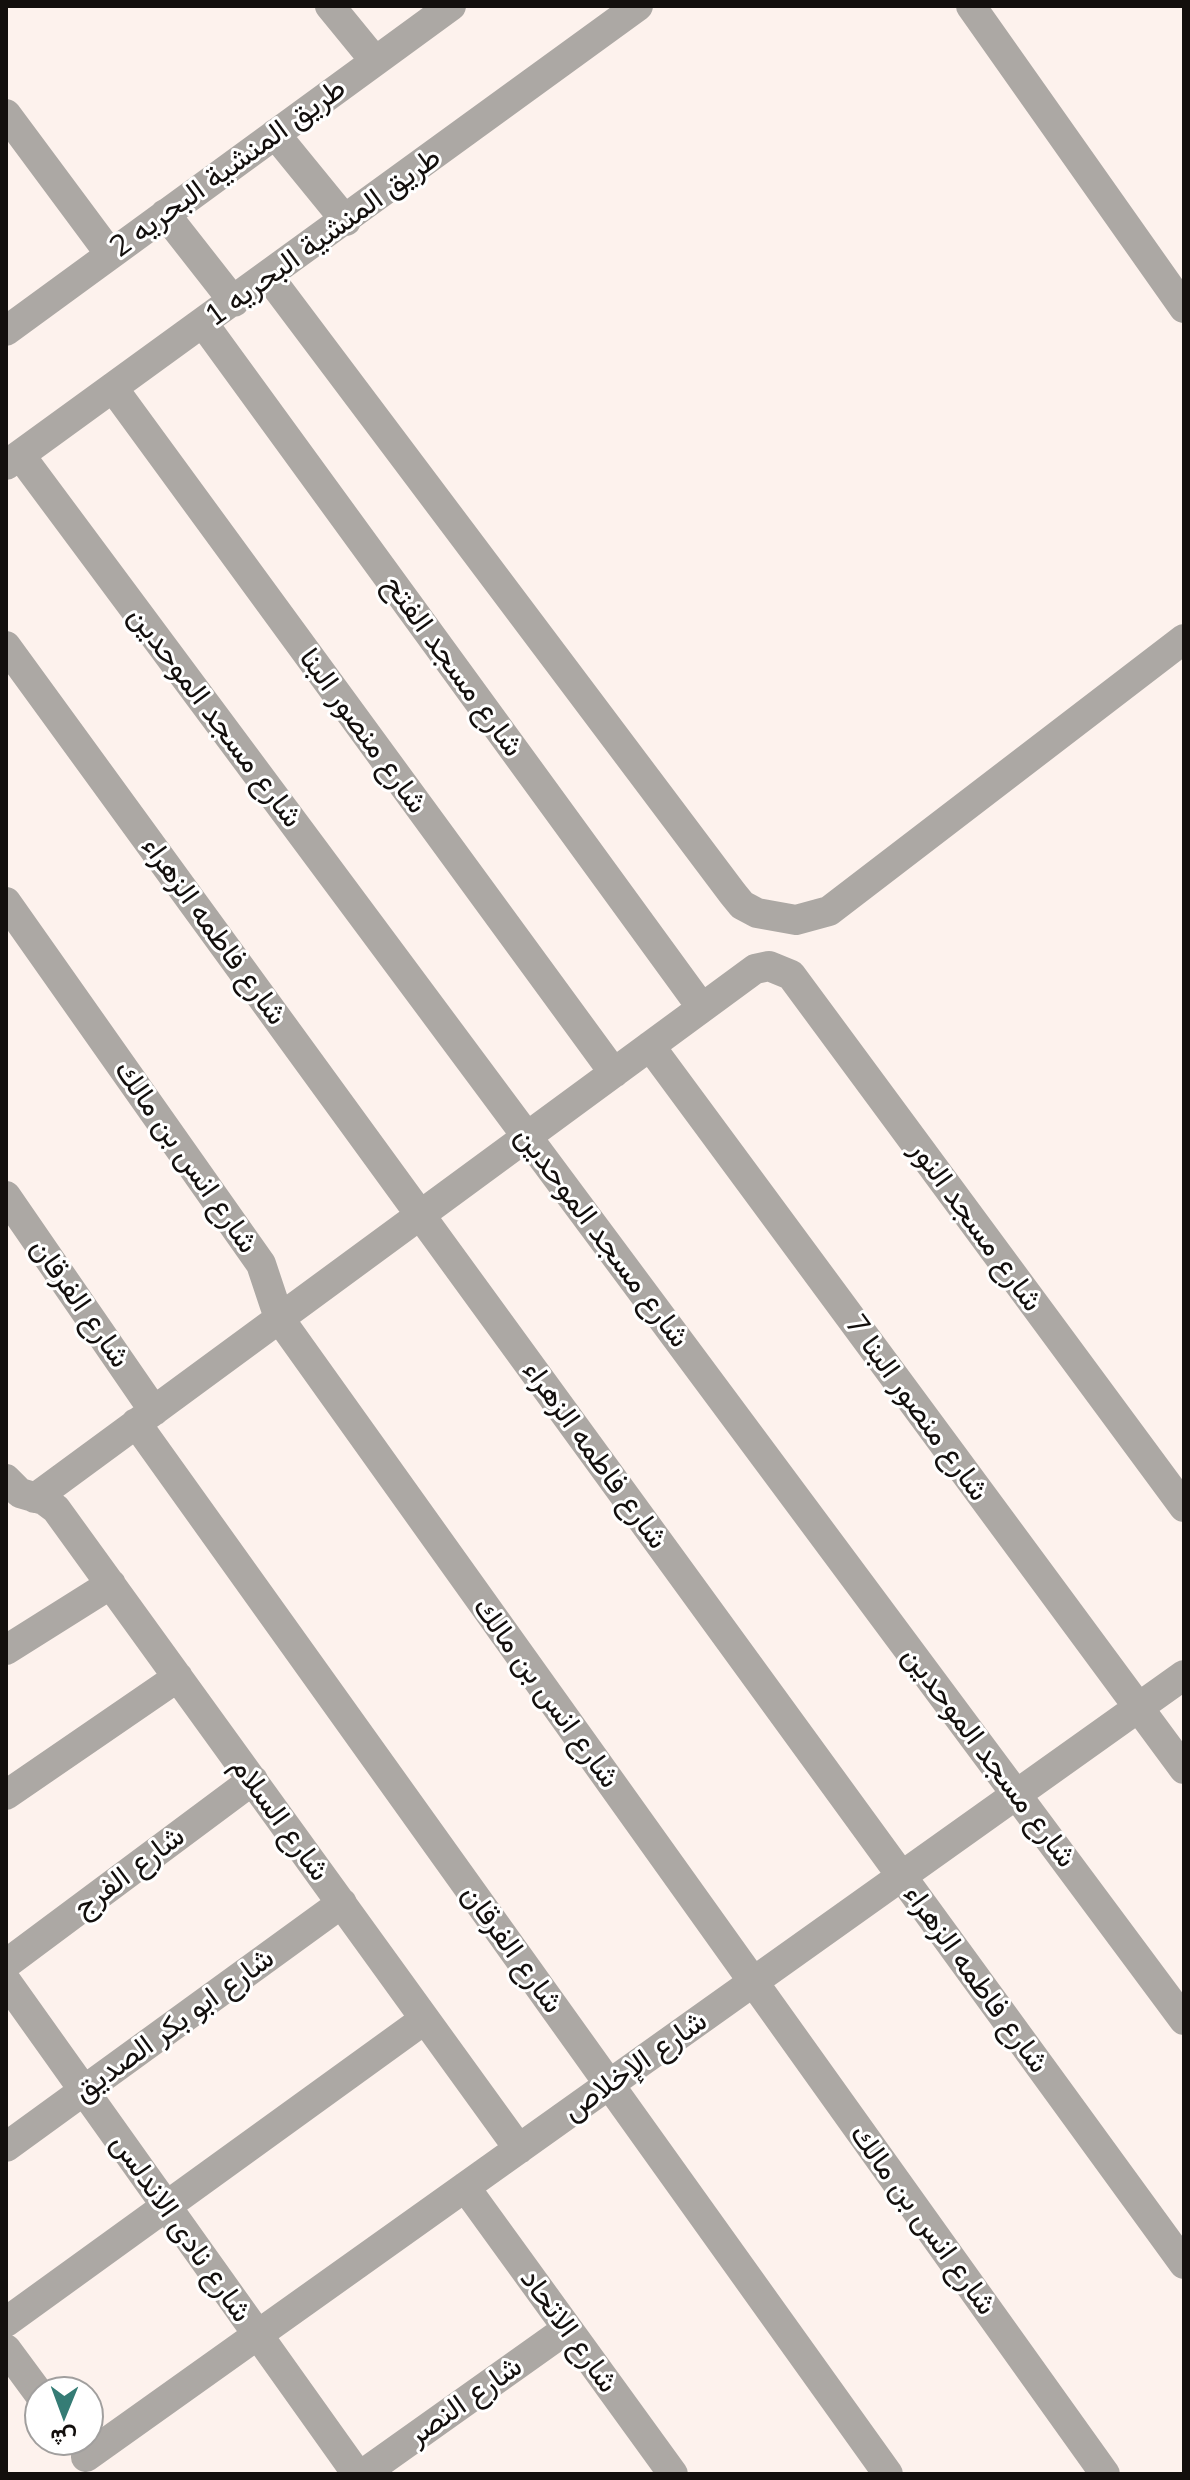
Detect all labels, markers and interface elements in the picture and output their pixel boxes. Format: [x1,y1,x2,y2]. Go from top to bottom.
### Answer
street label: طريق المنشية البحريه 2 [103,70,353,266]
street label: طريق المنشية البحريه 1 [198,139,448,335]
street label: شارع مسجد الفتح [375,568,531,764]
street label: شارع مسجد الموحدين [120,599,310,835]
street label: شارع منصور البنا [291,641,435,821]
street label: شارع فاطمه الزهراء [134,830,294,1032]
street label: شارع انس بن مالك [106,1054,266,1260]
street label: شارع مسجد الموحدين [507,1119,697,1355]
street label: شارع مسجد النور [902,1133,1050,1319]
street label: شارع الفرقان [22,1231,138,1375]
street label: شارع منصور البنا 7 [837,1308,997,1508]
street label: شارع فاطمه الزهراء [515,1354,675,1556]
street label: شارع انس بن مالك [465,1591,627,1795]
street label: شارع مسجد الموحدين [894,1639,1084,1875]
street label: شارع السلام [223,1750,337,1888]
street label: شارع الفرج [66,1818,192,1926]
street label: شارع الفرقان [453,1878,571,2020]
street label: شارع فاطمه الزهراء [896,1878,1056,2080]
street label: شارع ابو بكر الصديق [67,1940,281,2110]
street label: شارع الإخلاص [556,2003,714,2129]
street label: شارع انس بن مالك [842,2118,1004,2322]
street label: شارع نادى الاندلس [103,2127,259,2329]
street label: شارع الاتحاد [512,2262,626,2400]
street label: شارع النصر [401,2349,529,2453]
north arrow [24,2376,104,2456]
text: ش [50,2424,77,2452]

